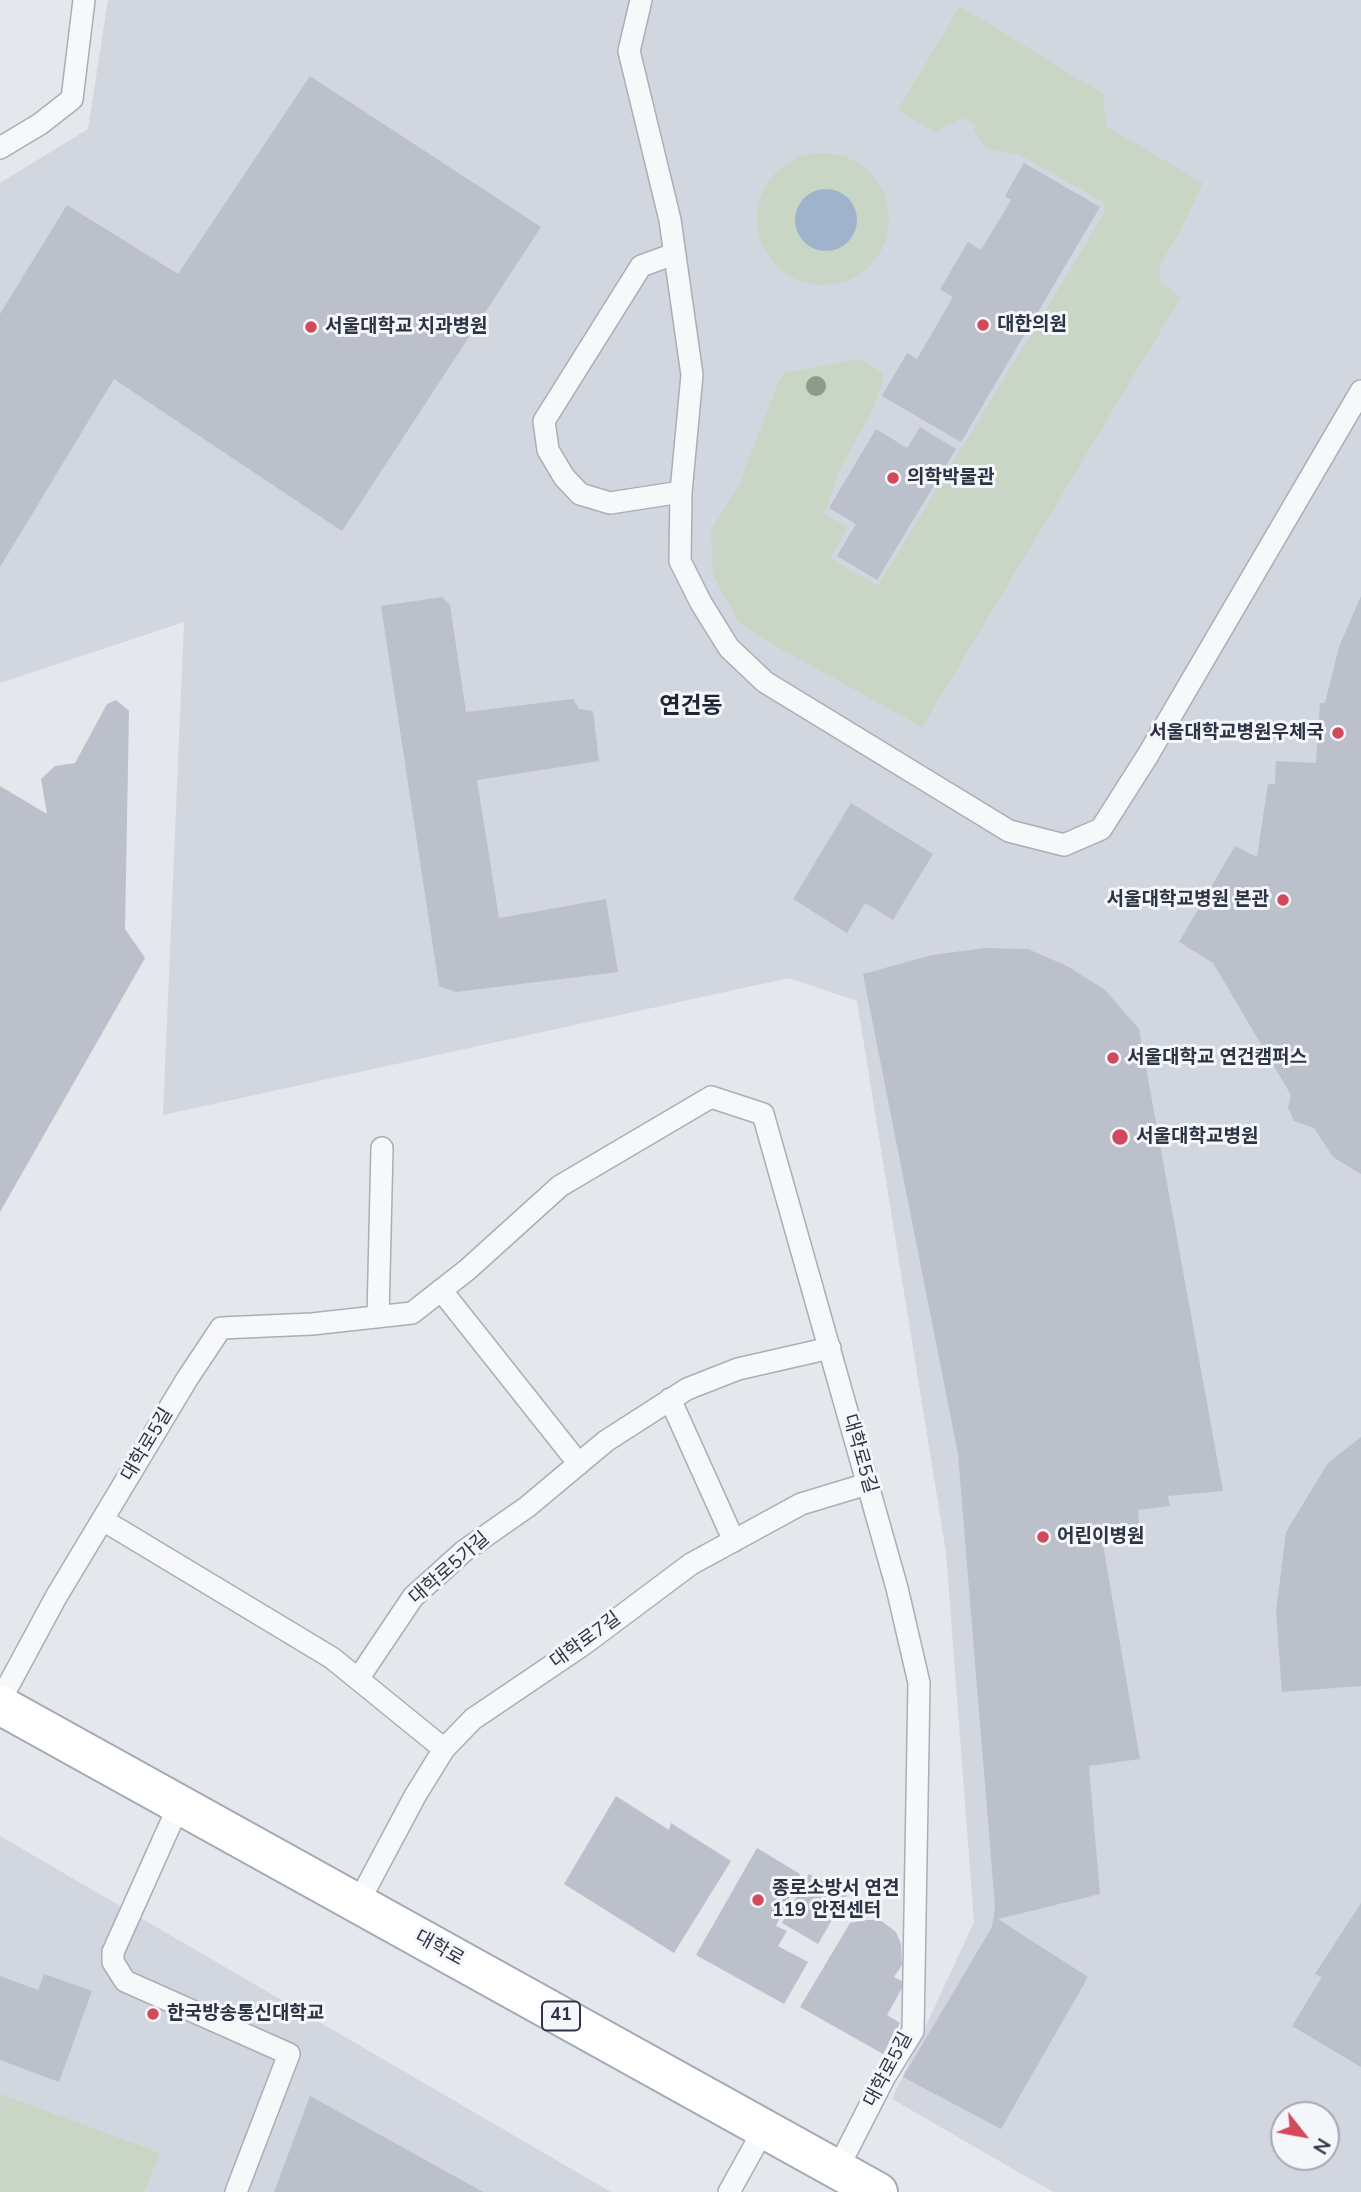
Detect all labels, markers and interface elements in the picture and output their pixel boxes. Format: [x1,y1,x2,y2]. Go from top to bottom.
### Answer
place label: 대한의원 [997,314,1067,336]
place label: 서울대학교 치과병원 [325,316,487,338]
marker: 대한의원 [975,317,991,333]
marker: 서울대학교 치과병원 [303,319,319,335]
place label: 의학박물관 [907,467,994,489]
marker: 의학박물관 [885,470,901,486]
district label: 연건동 [659,693,723,721]
place label: 서울대학교병원우체국 [1149,722,1324,744]
marker: 서울대학교병원우체국 [1330,725,1346,741]
place label: 서울대학교병원 본관 [1107,889,1269,911]
marker: 서울대학교병원 본관 [1275,892,1291,908]
place label: 서울대학교 연건캠퍼스 [1127,1047,1307,1069]
marker: 서울대학교 연건캠퍼스 [1105,1050,1121,1066]
place label: 서울대학교병원 [1136,1126,1258,1148]
marker: 서울대학교병원 [1110,1127,1130,1147]
street label: 대학로5길 [117,1404,179,1486]
street label: 대학로5길 [837,1412,881,1496]
place label: 어린이병원 [1057,1526,1144,1548]
street label: 대학로5가길 [405,1528,495,1610]
marker: 어린이병원 [1035,1529,1051,1545]
street label: 대학로7길 [546,1608,626,1674]
place label: 종로소방서 연견 119 안전센터 [772,1878,899,1922]
marker: 종로소방서 연견 119 안전센터 [750,1892,766,1908]
street label: 대학로 [411,1926,467,1972]
road number: 41 [542,2002,580,2030]
place label: 한국방송통신대학교 [167,2003,324,2025]
marker: 한국방송통신대학교 [145,2006,161,2022]
street label: 대학로5길 [860,2029,918,2111]
north arrow [1270,2101,1340,2171]
text: N [1306,2133,1336,2159]

